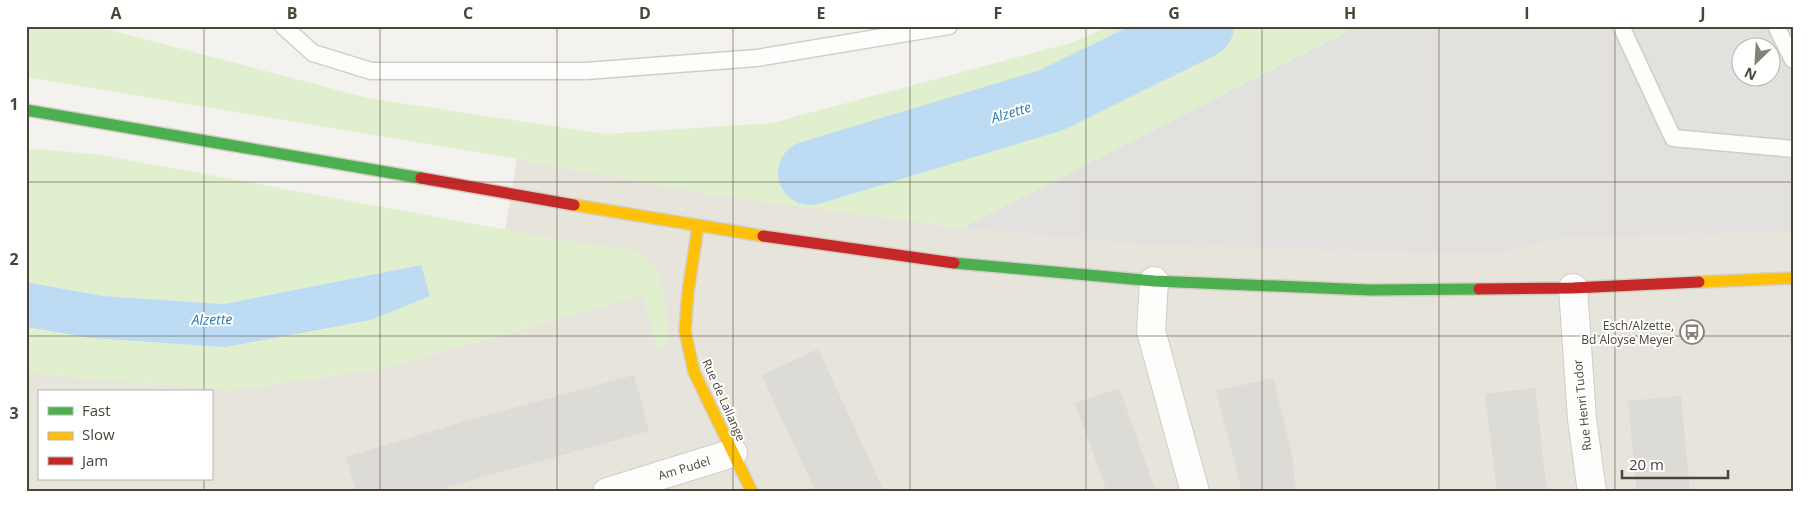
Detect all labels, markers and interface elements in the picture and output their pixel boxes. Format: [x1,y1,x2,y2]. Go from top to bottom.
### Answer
text: A [110,2,122,24]
text: B [287,2,297,24]
text: C [463,2,473,24]
text: D [639,2,651,24]
text: E [817,2,826,24]
text: F [994,2,1002,24]
text: G [1168,2,1180,24]
text: H [1344,2,1356,24]
text: I [1524,2,1530,24]
text: J [1698,2,1706,24]
north arrow [1732,38,1782,88]
text: N [1741,63,1759,85]
text: 1 [9,93,19,115]
water label: Alzette [988,97,1033,127]
text: 2 [9,248,19,270]
water label: Alzette [190,309,233,329]
place label: Esch/Alzette, Bd Aloyse Meyer [1581,317,1674,348]
bus stop icon: Esch/Alzette, Bd Aloyse Meyer [1679,319,1705,345]
street label: Rue de Lallange [698,356,750,444]
street label: Rue Henri Tudor [1569,358,1595,452]
legend [38,390,212,480]
text: Fast [82,400,111,420]
text: 3 [9,402,19,424]
text: Slow [82,424,115,444]
scale bar [1622,448,1728,480]
text: Jam [80,450,108,470]
street label: Am Pudel [656,452,712,484]
text: 20 m [1629,454,1664,474]

